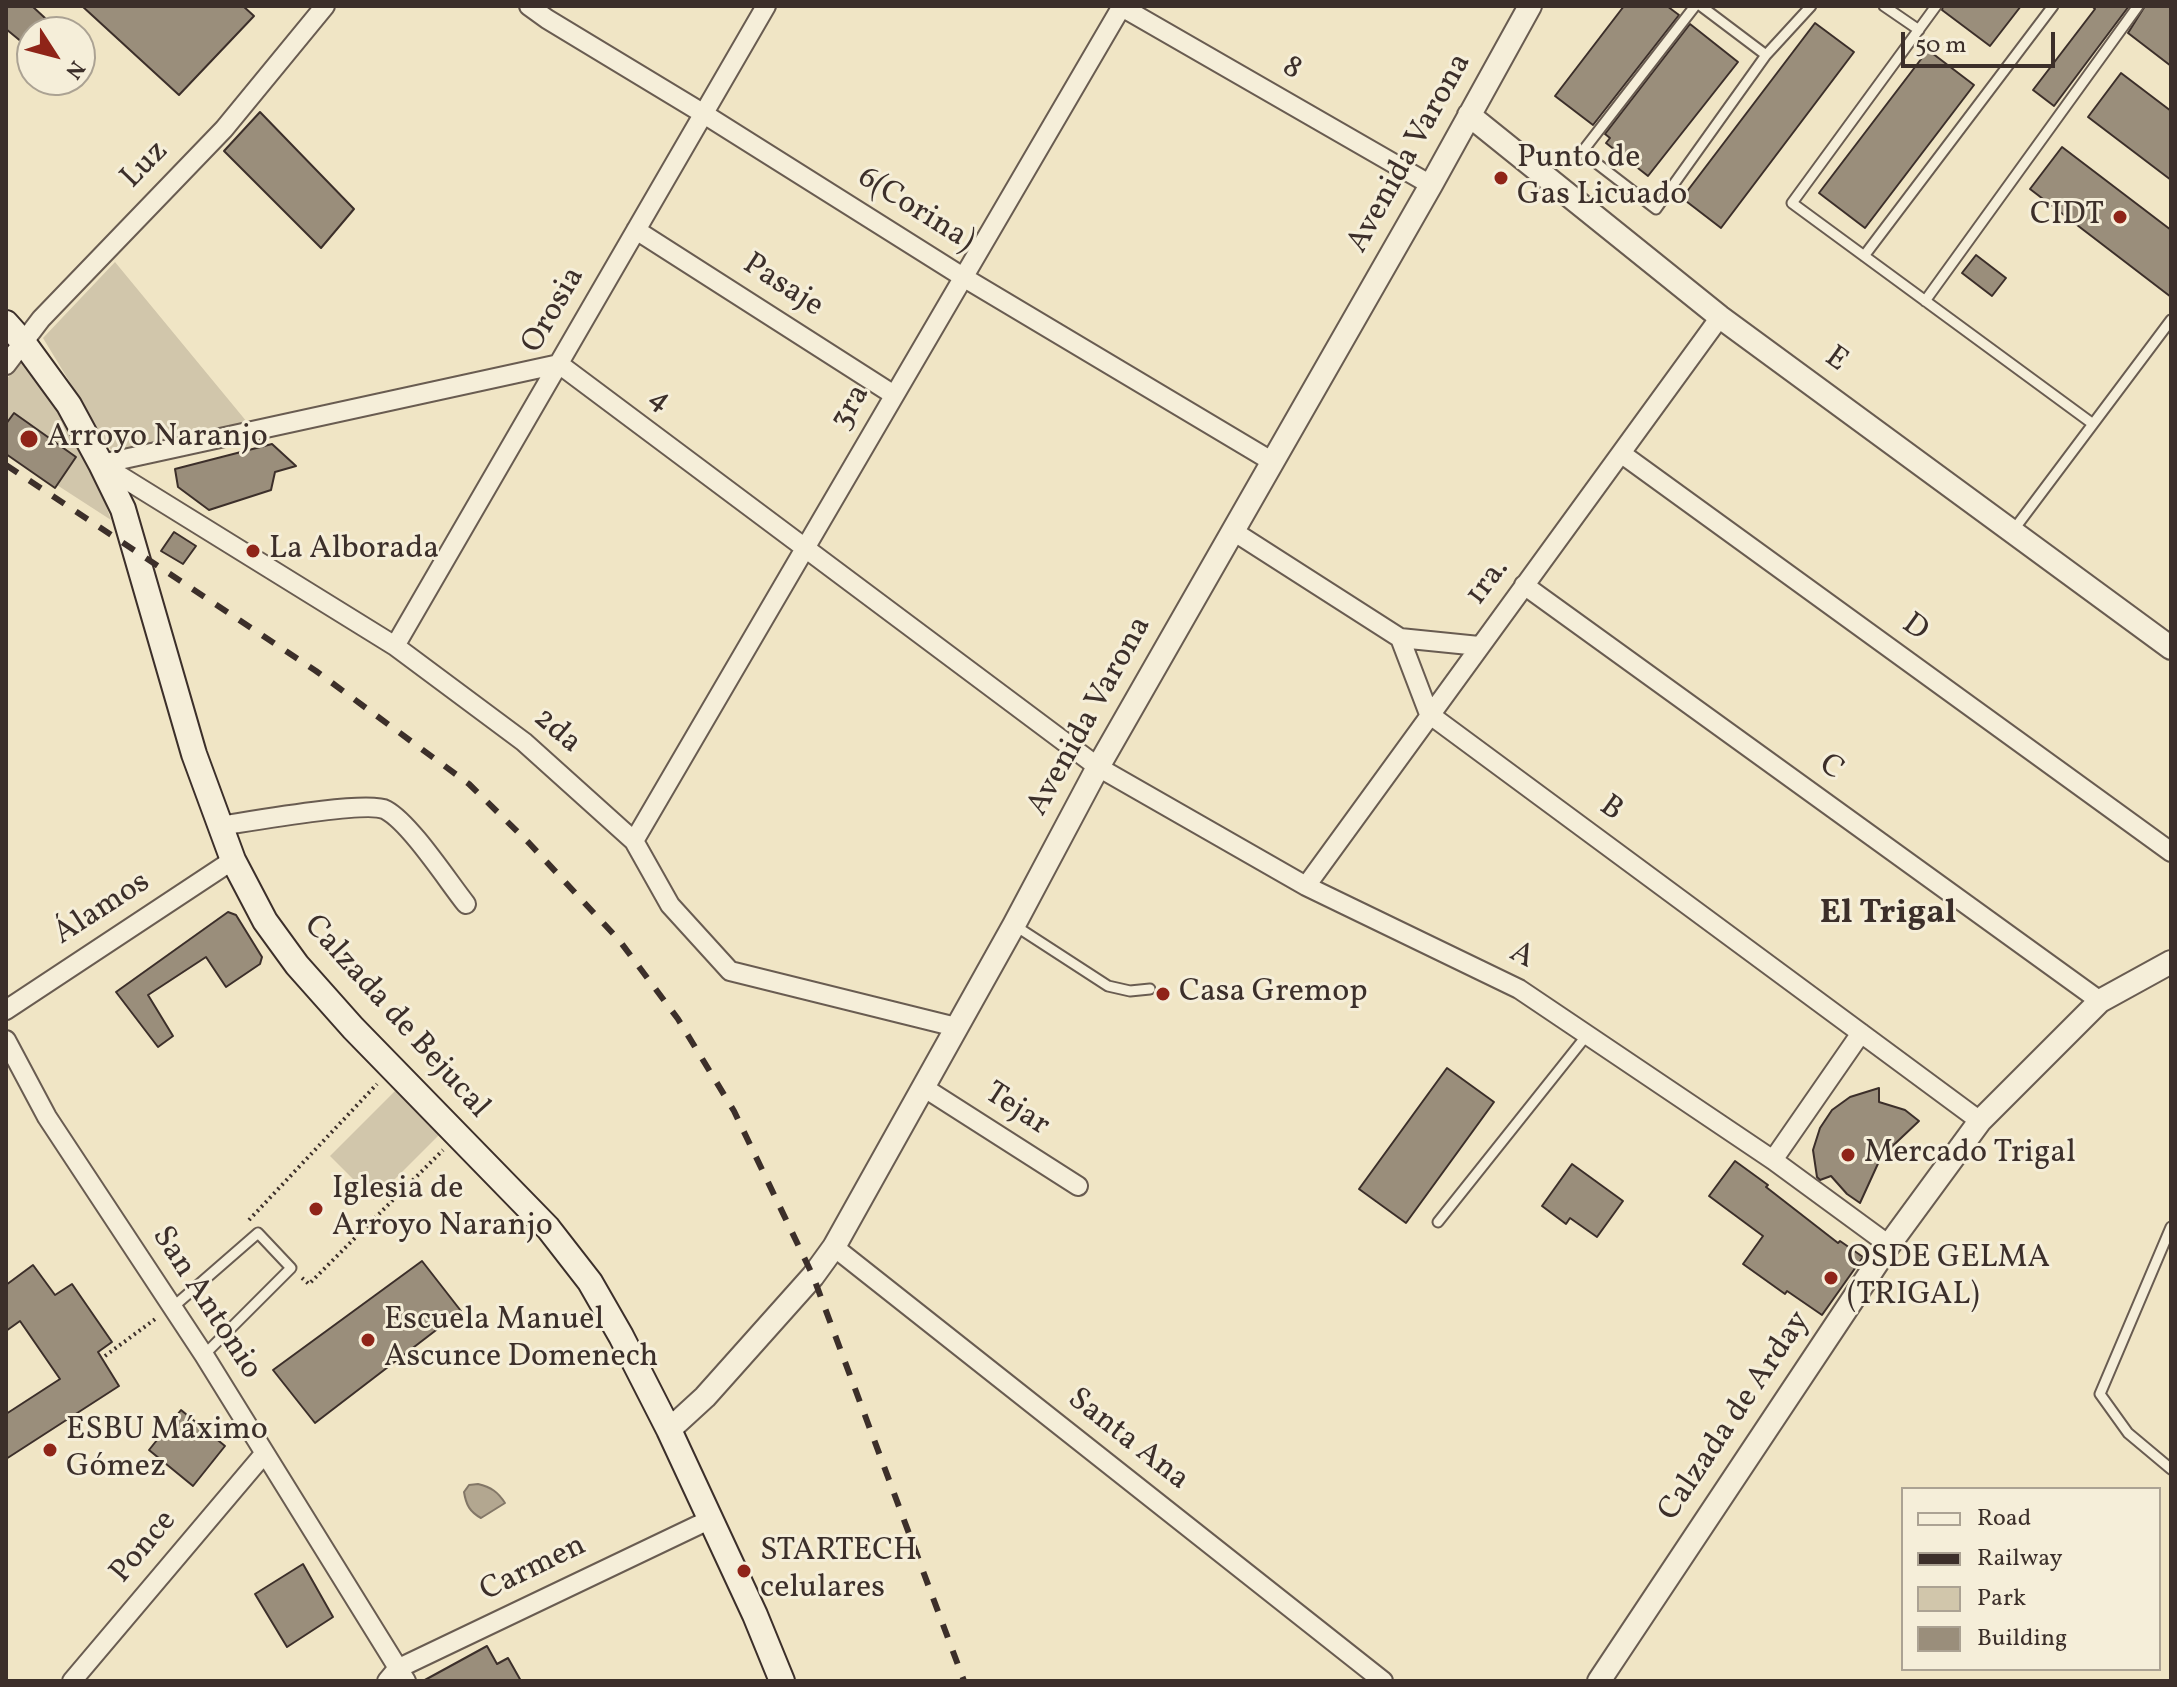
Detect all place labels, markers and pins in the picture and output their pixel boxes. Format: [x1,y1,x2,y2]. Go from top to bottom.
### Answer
place label: Punto de Gas Licuado [1517,141,1687,216]
marker: Punto de Gas Licuado [1492,169,1510,187]
place label: CIDT [2030,198,2104,236]
marker: CIDT [2111,208,2129,226]
place label: Arroyo Naranjo [47,420,268,458]
marker: Arroyo Naranjo [18,428,40,450]
place label: La Alborada [269,532,439,570]
marker: La Alborada [244,542,262,560]
place label: Casa Gremop [1179,975,1368,1013]
marker: Casa Gremop [1154,985,1172,1003]
place label: Mercado Trigal [1864,1136,2076,1174]
marker: Mercado Trigal [1839,1146,1857,1164]
place label: Iglesia de Arroyo Naranjo [332,1172,553,1247]
marker: Iglesia de Arroyo Naranjo [307,1200,325,1218]
place label: OSDE GELMA (TRIGAL) [1847,1241,2050,1316]
marker: OSDE GELMA (TRIGAL) [1822,1269,1840,1287]
place label: Escuela Manuel Ascunce Domenech [384,1303,658,1378]
marker: Escuela Manuel Ascunce Domenech [359,1331,377,1349]
place label: ESBU Máximo Gómez [66,1413,268,1488]
marker: ESBU Máximo Gómez [41,1441,59,1459]
place label: STARTECH celulares [760,1534,917,1609]
marker: STARTECH celulares [735,1562,753,1580]

